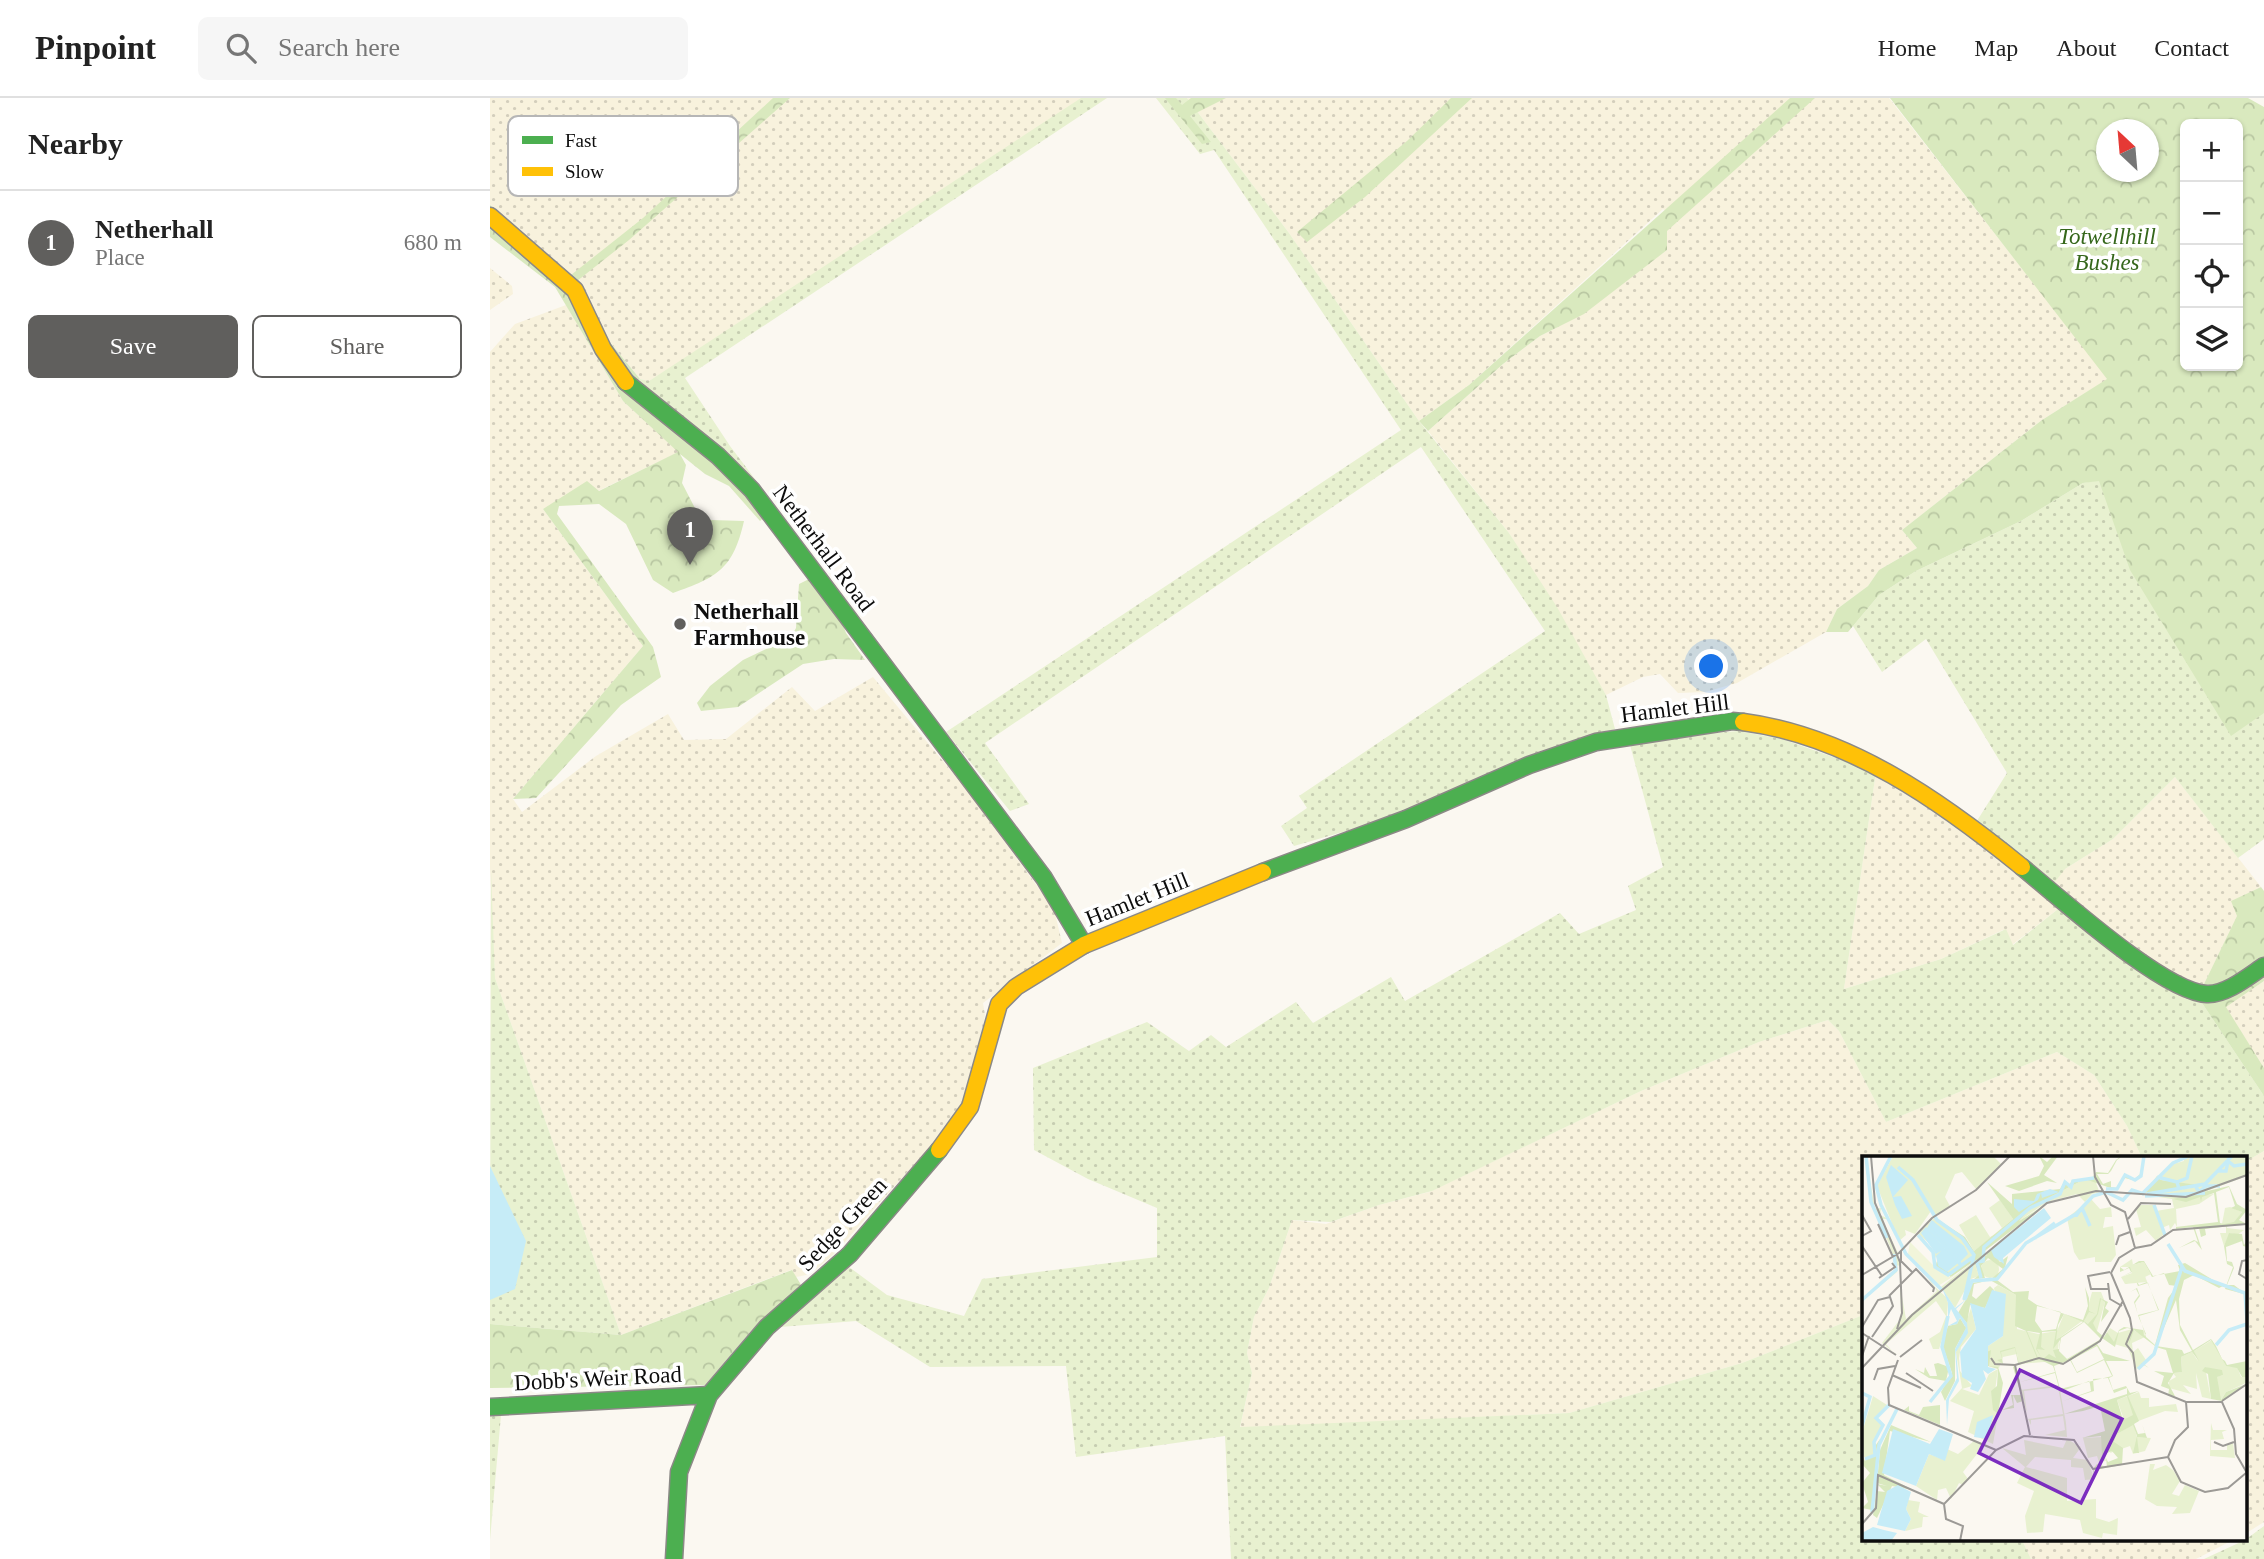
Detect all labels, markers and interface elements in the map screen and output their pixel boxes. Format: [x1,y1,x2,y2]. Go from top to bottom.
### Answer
search box [198,17,688,80]
icon: search [222,29,260,67]
text: Pinpoint [35,30,156,66]
text: Search here [278,33,400,62]
text: Home [1878,35,1936,61]
text: Map [1974,35,2018,61]
text: About [2056,35,2116,61]
text: Contact [2154,35,2229,61]
legend [508,116,738,196]
north arrow [2096,119,2159,182]
map controls [2180,119,2243,371]
button: + [2180,119,2243,182]
text: Nearby [28,127,123,160]
text: Fast [565,130,597,151]
text: Slow [565,161,604,182]
button: − [2180,182,2243,245]
text: Netherhall [95,215,213,244]
park label: Totwellhill Bushes [2058,224,2156,275]
text: 1 [45,230,57,255]
text: 680 m [404,230,462,255]
text: Place [95,245,145,270]
button: locate [2180,245,2243,308]
button: layers [2180,308,2243,371]
button: Save [28,315,238,378]
button: Share [252,315,462,378]
street label: Netherhall Road [768,480,879,617]
pin: 1 [667,507,713,565]
place label: Netherhall Farmhouse [694,599,805,650]
marker: Netherhall Farmhouse [672,616,688,632]
your location [1694,649,1728,683]
street label: Hamlet Hill [1619,689,1731,728]
street label: Hamlet Hill [1082,867,1193,932]
inset map [1862,1156,2246,1542]
street label: Sedge Green [793,1172,892,1276]
street label: Dobb's Weir Road [514,1362,683,1395]

